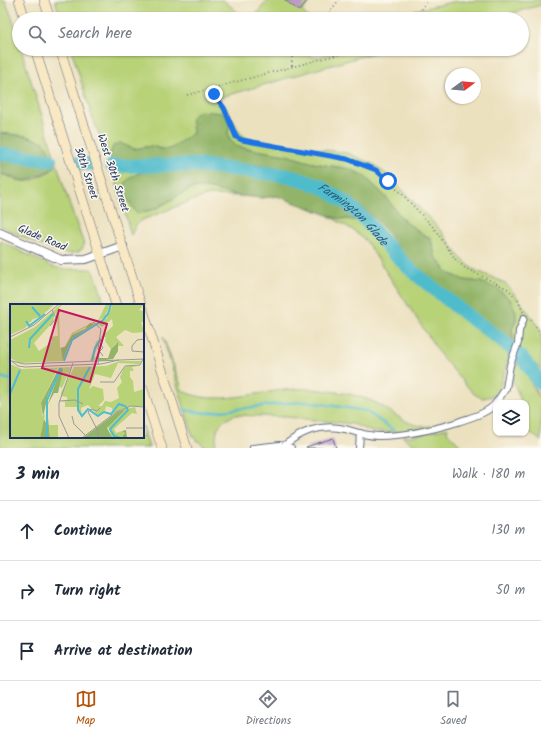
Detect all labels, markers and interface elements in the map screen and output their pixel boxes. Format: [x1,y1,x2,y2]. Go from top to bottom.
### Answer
search box [12,12,529,56]
text: Search here [58,22,132,46]
icon: search [26,23,48,45]
north arrow [445,68,481,104]
route end [205,85,223,103]
street label: West 30th Street [92,132,134,215]
street label: 30th Street [69,144,103,202]
route start [379,172,397,190]
water label: Farmington Glade [314,178,394,251]
street label: Glade Road [15,220,70,257]
inset map [10,304,144,438]
map controls [493,400,529,436]
button: layers [493,400,529,436]
text: 3 min [16,461,60,488]
text: Walk · 180 m [452,464,525,485]
text: Continue [54,519,112,543]
icon: ahead [16,520,38,542]
text: 130 m [491,520,525,541]
text: Turn right [54,579,121,603]
icon: right [16,580,38,602]
text: 50 m [496,580,525,601]
text: Arrive at destination [54,639,193,663]
icon: arrive [16,640,38,662]
tab: Map [75,688,97,730]
tab: Directions [246,688,291,730]
tab: Saved [440,688,466,730]

